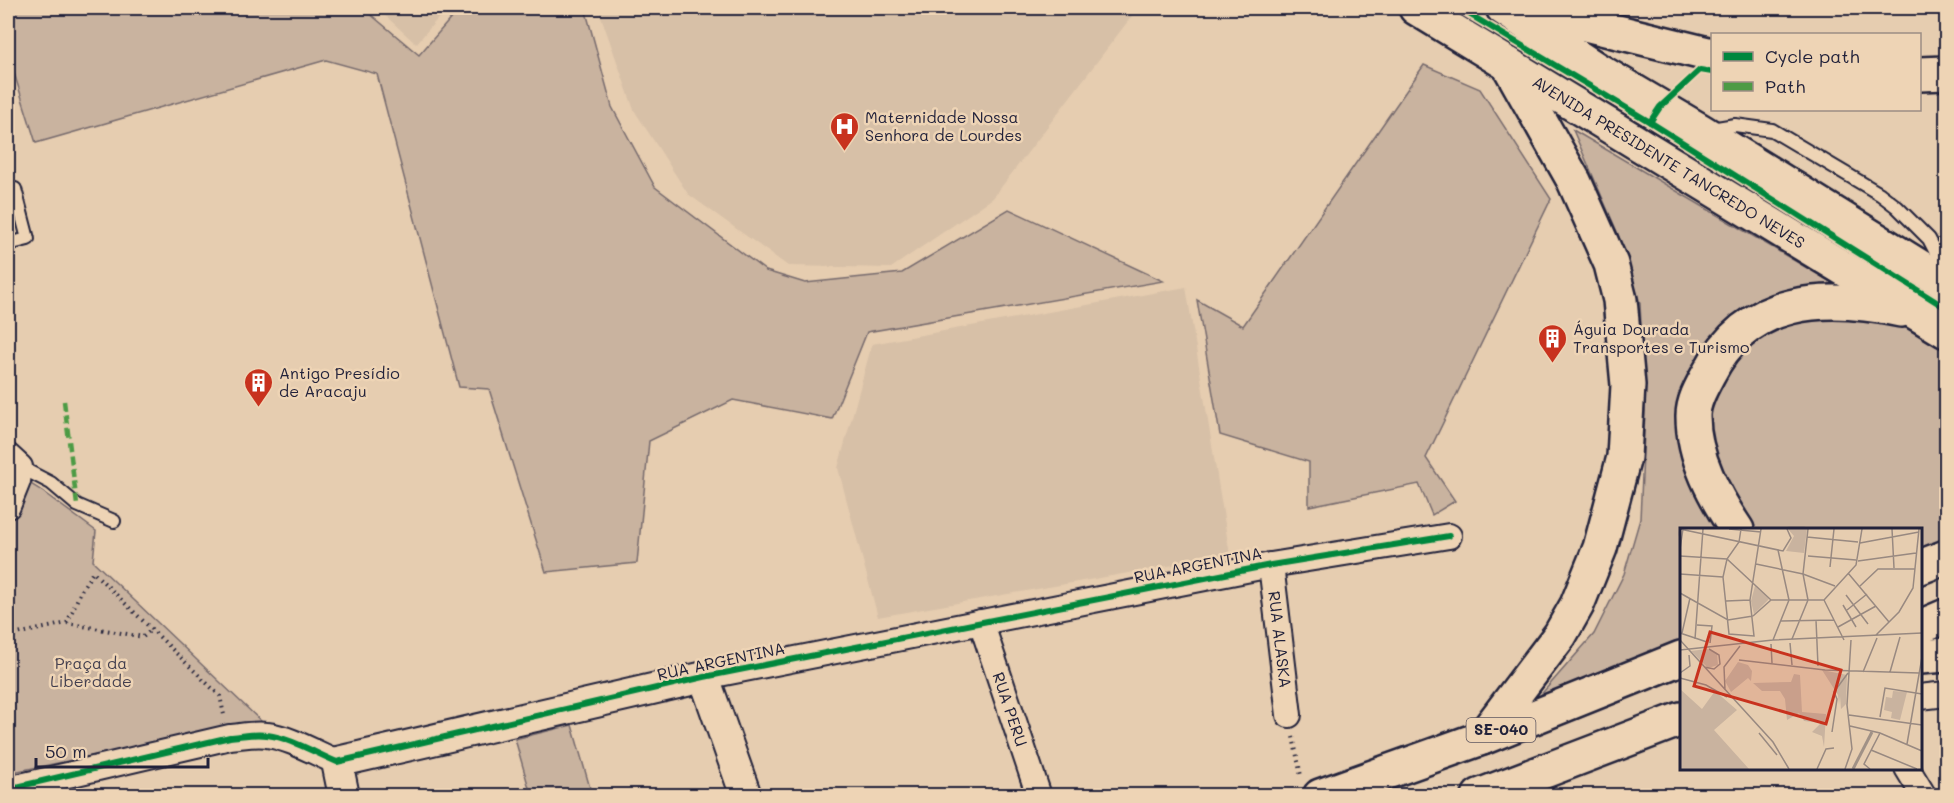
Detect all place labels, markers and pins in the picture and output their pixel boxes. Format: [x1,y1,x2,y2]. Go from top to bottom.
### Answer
place label: Maternidade Nossa Senhora de Lourdes [865,106,1022,145]
hospital icon: Maternidade Nossa Senhora de Lourdes [828,110,860,152]
place label: Águia Dourada Transportes e Turismo [1573,318,1749,357]
building icon: Águia Dourada Transportes e Turismo [1536,322,1568,364]
place label: Antigo Presídio de Aracaju [279,362,400,401]
building icon: Antigo Presídio de Aracaju [242,366,274,408]

